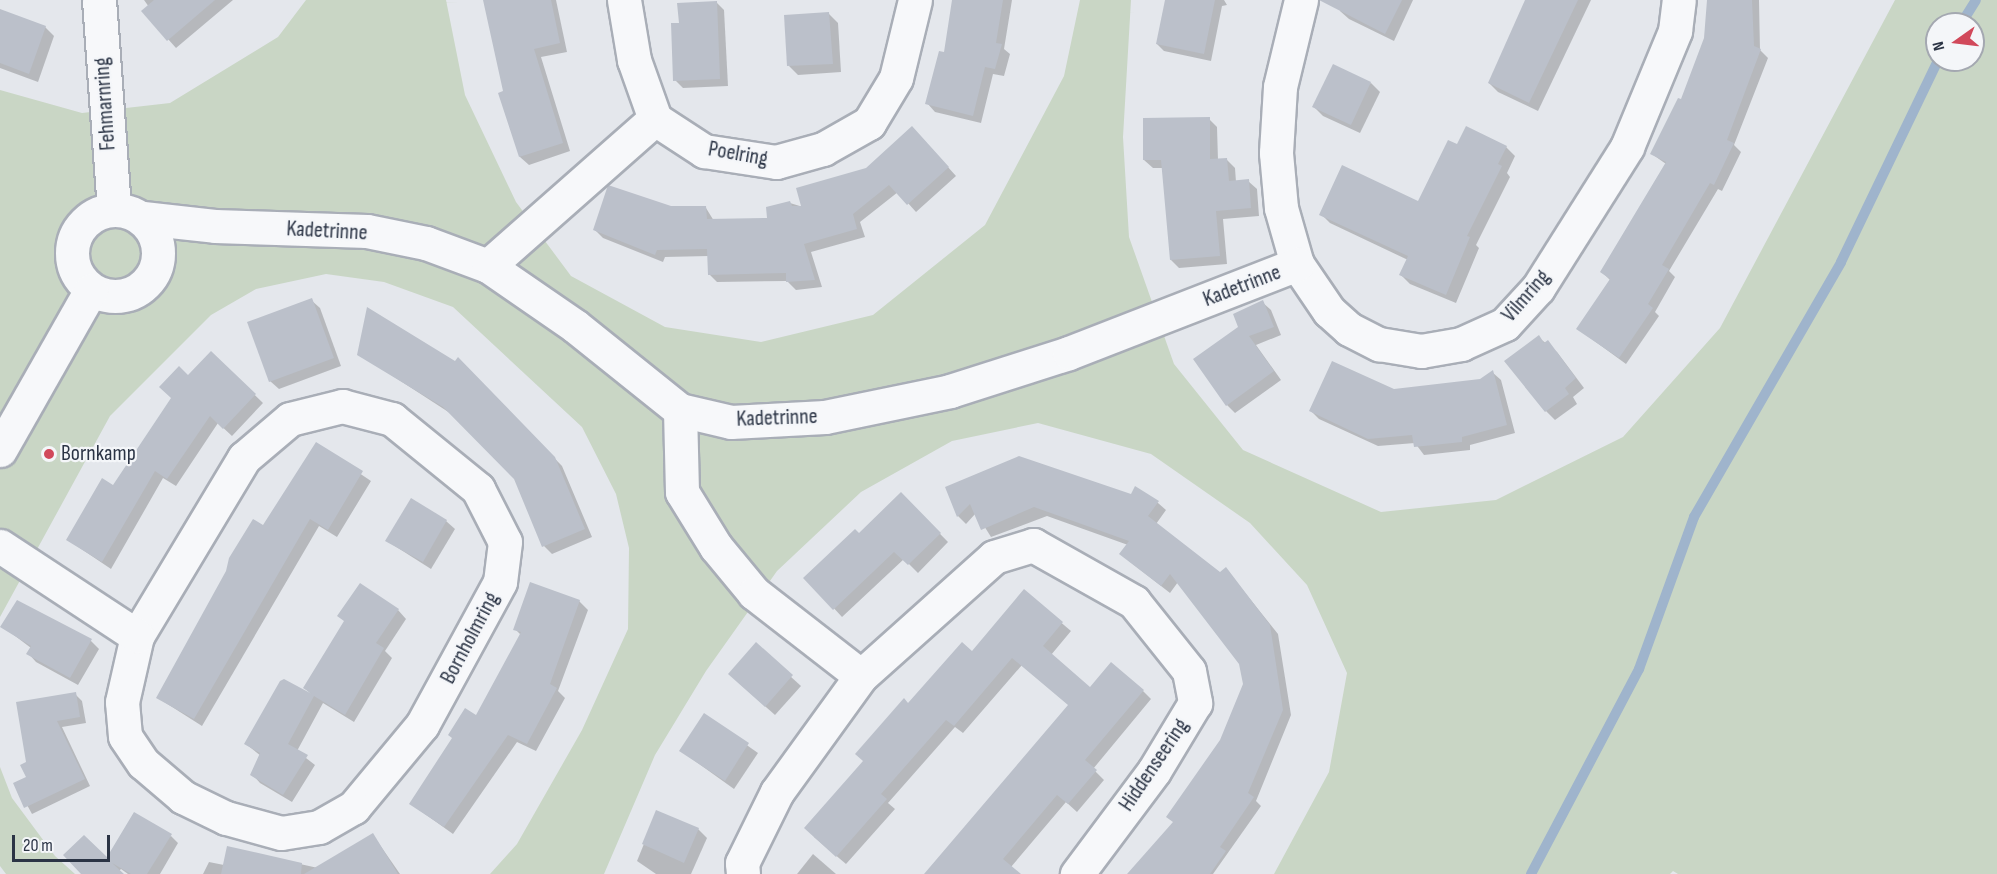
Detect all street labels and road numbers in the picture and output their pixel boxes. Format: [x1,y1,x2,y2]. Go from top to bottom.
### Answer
street label: Fehmarnring [89,57,121,151]
street label: Poelring [706,136,770,172]
street label: Kadetrinne [286,216,368,246]
street label: Kadetrinne [1199,259,1285,313]
street label: Vilmring [1496,264,1556,328]
street label: Kadetrinne [736,403,818,433]
street label: Bornholmring [435,588,505,688]
street label: Hiddenseering [1113,714,1195,816]

